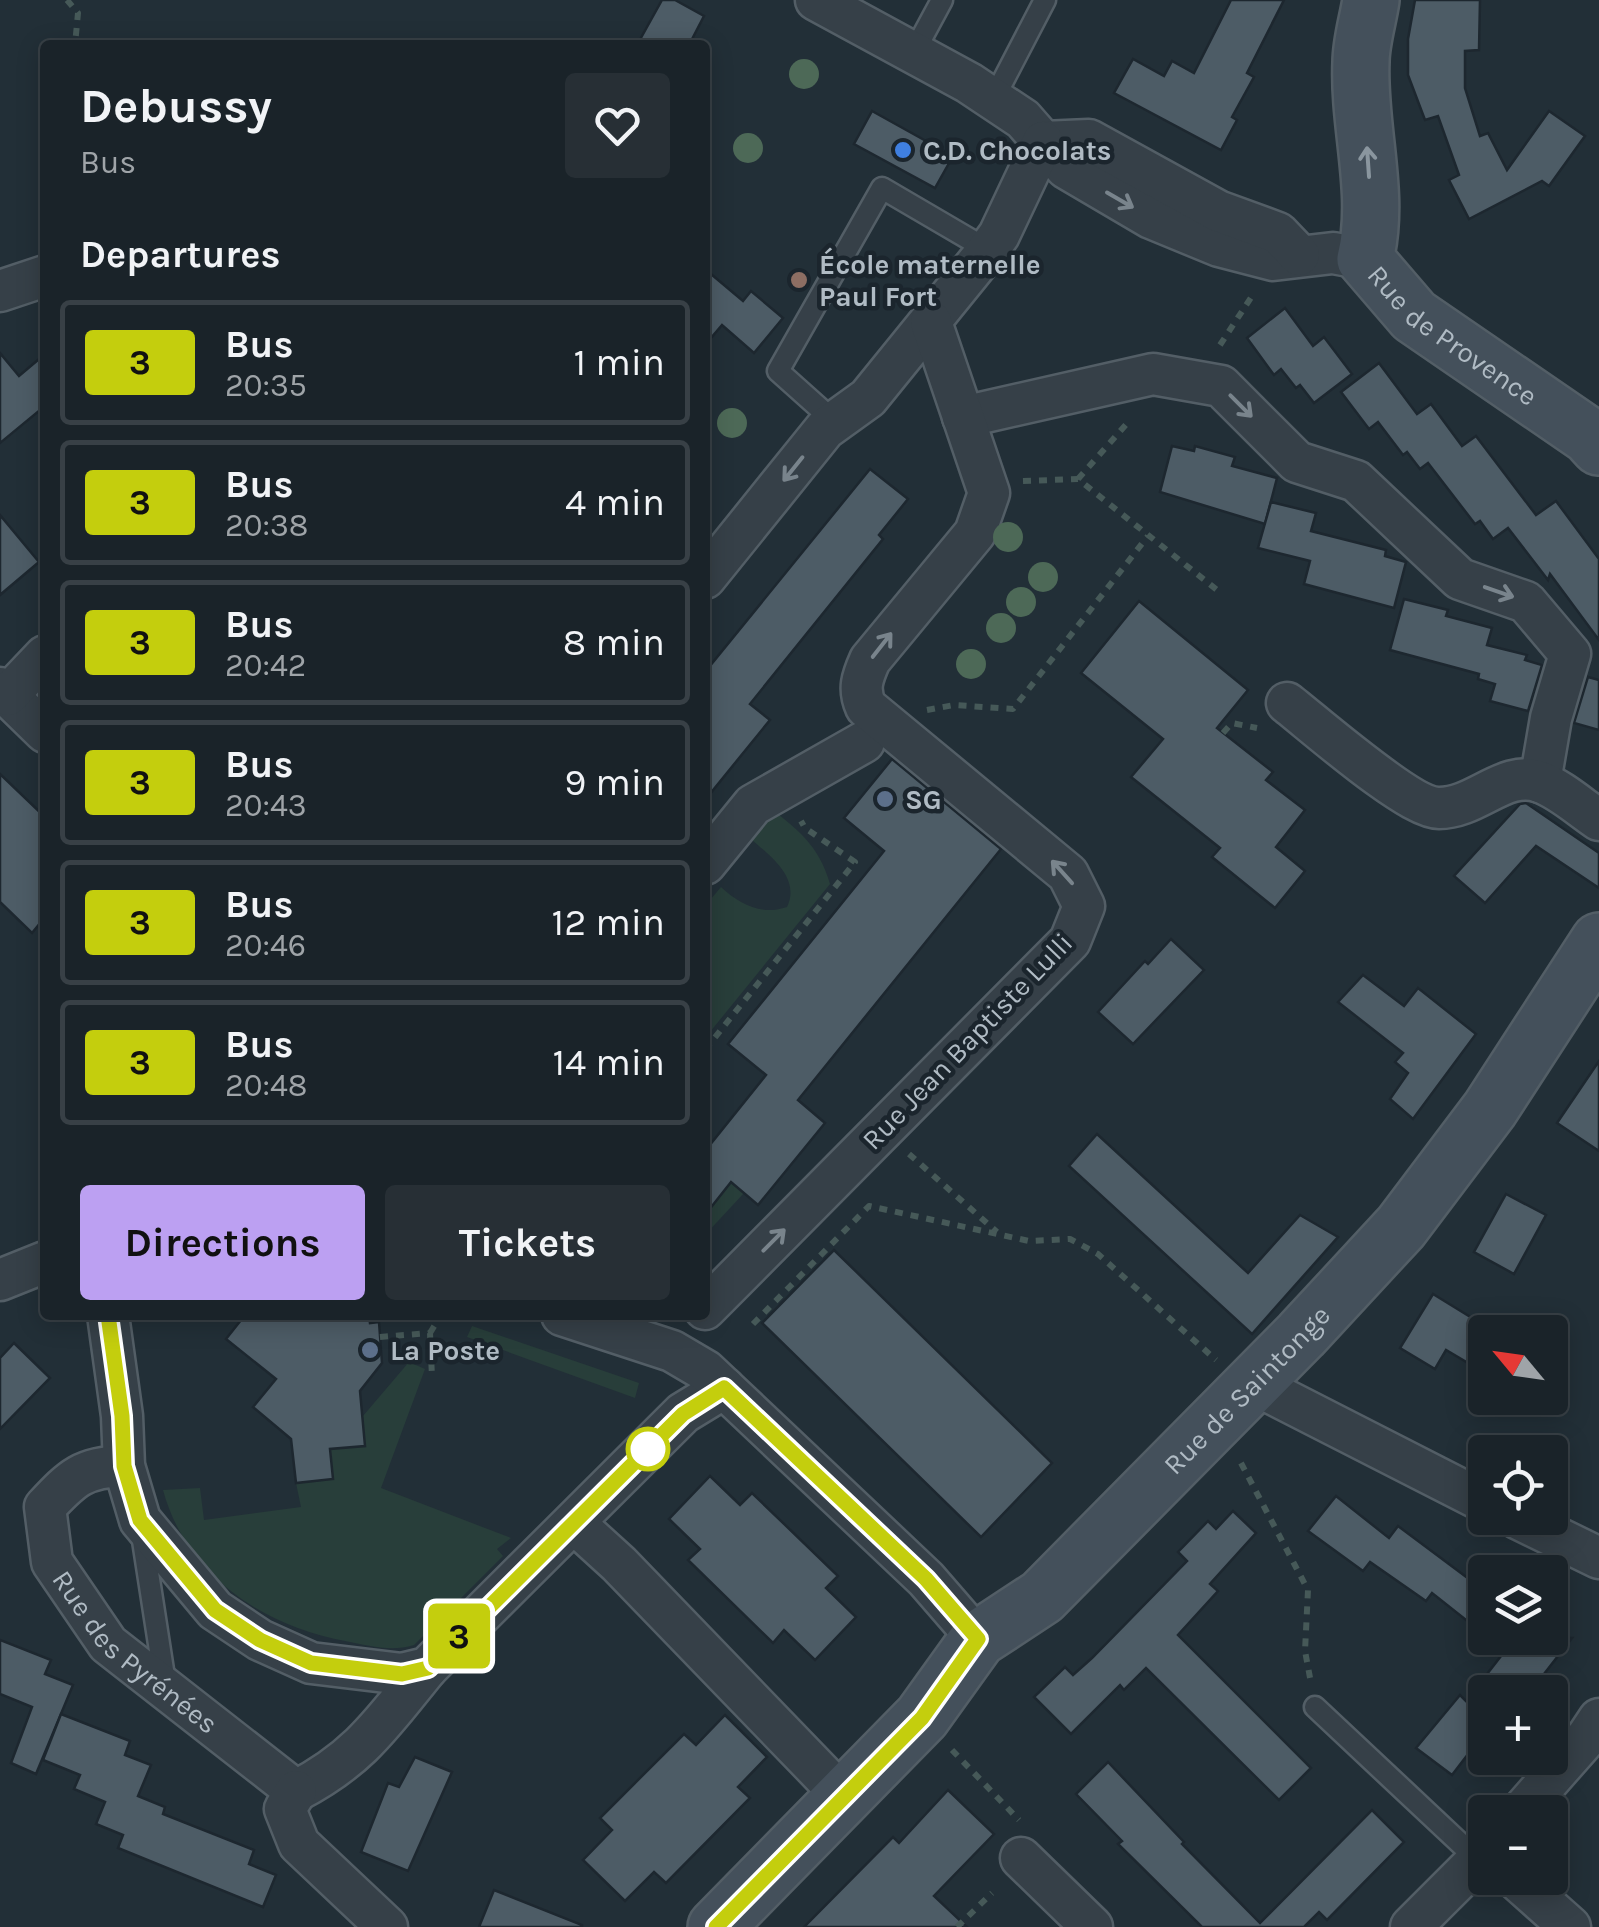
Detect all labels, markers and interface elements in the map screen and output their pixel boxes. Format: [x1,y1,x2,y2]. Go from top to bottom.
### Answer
button: heart [565,73,670,178]
text: Debussy [80,78,272,134]
place label: C.D. Chocolats [923,134,1112,167]
marker: C.D. Chocolats [892,139,914,161]
text: Bus [80,144,136,181]
one-way arrow [1358,147,1377,179]
one-way arrow [1105,190,1134,210]
text: Departures [80,232,280,277]
place label: École maternelle Paul Fort [819,247,1041,313]
street label: Rue de Provence [1361,259,1544,413]
marker: École maternelle Paul Fort [788,269,810,291]
text: Bus [225,322,294,367]
text: 1 min [574,340,665,385]
text: 3 [129,342,151,383]
text: 20:35 [225,367,307,404]
one-way arrow [1228,394,1252,418]
one-way arrow [782,456,804,482]
text: Bus [225,462,294,507]
text: 4 min [565,480,665,525]
text: 3 [129,482,151,523]
text: 20:38 [225,507,308,544]
one-way arrow [1482,585,1514,603]
text: Bus [225,602,294,647]
text: 8 min [563,620,665,665]
text: 3 [129,622,151,663]
one-way arrow [871,632,892,659]
text: 20:42 [225,647,306,684]
text: Bus [225,742,294,787]
text: 9 min [564,760,665,805]
text: 3 [129,762,151,803]
place label: SG [905,783,942,816]
text: 20:43 [225,787,307,824]
marker: SG [874,788,896,810]
one-way arrow [1050,859,1074,885]
text: Bus [225,882,294,927]
text: 12 min [552,900,665,945]
text: 3 [129,902,151,943]
street label: Rue Jean Baptiste Lulli [855,926,1079,1156]
text: 20:46 [225,927,306,964]
text: Bus [225,1022,294,1067]
text: 14 min [552,1040,665,1085]
text: 3 [129,1042,151,1083]
text: 20:48 [225,1067,307,1104]
button: Directions [80,1185,365,1300]
button: Tickets [385,1185,670,1300]
one-way arrow [762,1228,786,1252]
street label: Rue de Saintonge [1157,1299,1337,1481]
north arrow [1468,1315,1568,1415]
map controls [1468,1315,1568,1895]
place label: La Poste [390,1334,500,1367]
marker: La Poste [359,1339,381,1361]
unlabelled marker [627,1428,669,1470]
button: locate [1468,1435,1568,1535]
button: layers [1468,1555,1568,1655]
street label: Rue des Pyrénées [46,1564,224,1741]
line badge: 3 [426,1604,492,1668]
text: 3 [448,1616,470,1657]
button: + [1468,1675,1568,1775]
button: − [1468,1795,1568,1895]

